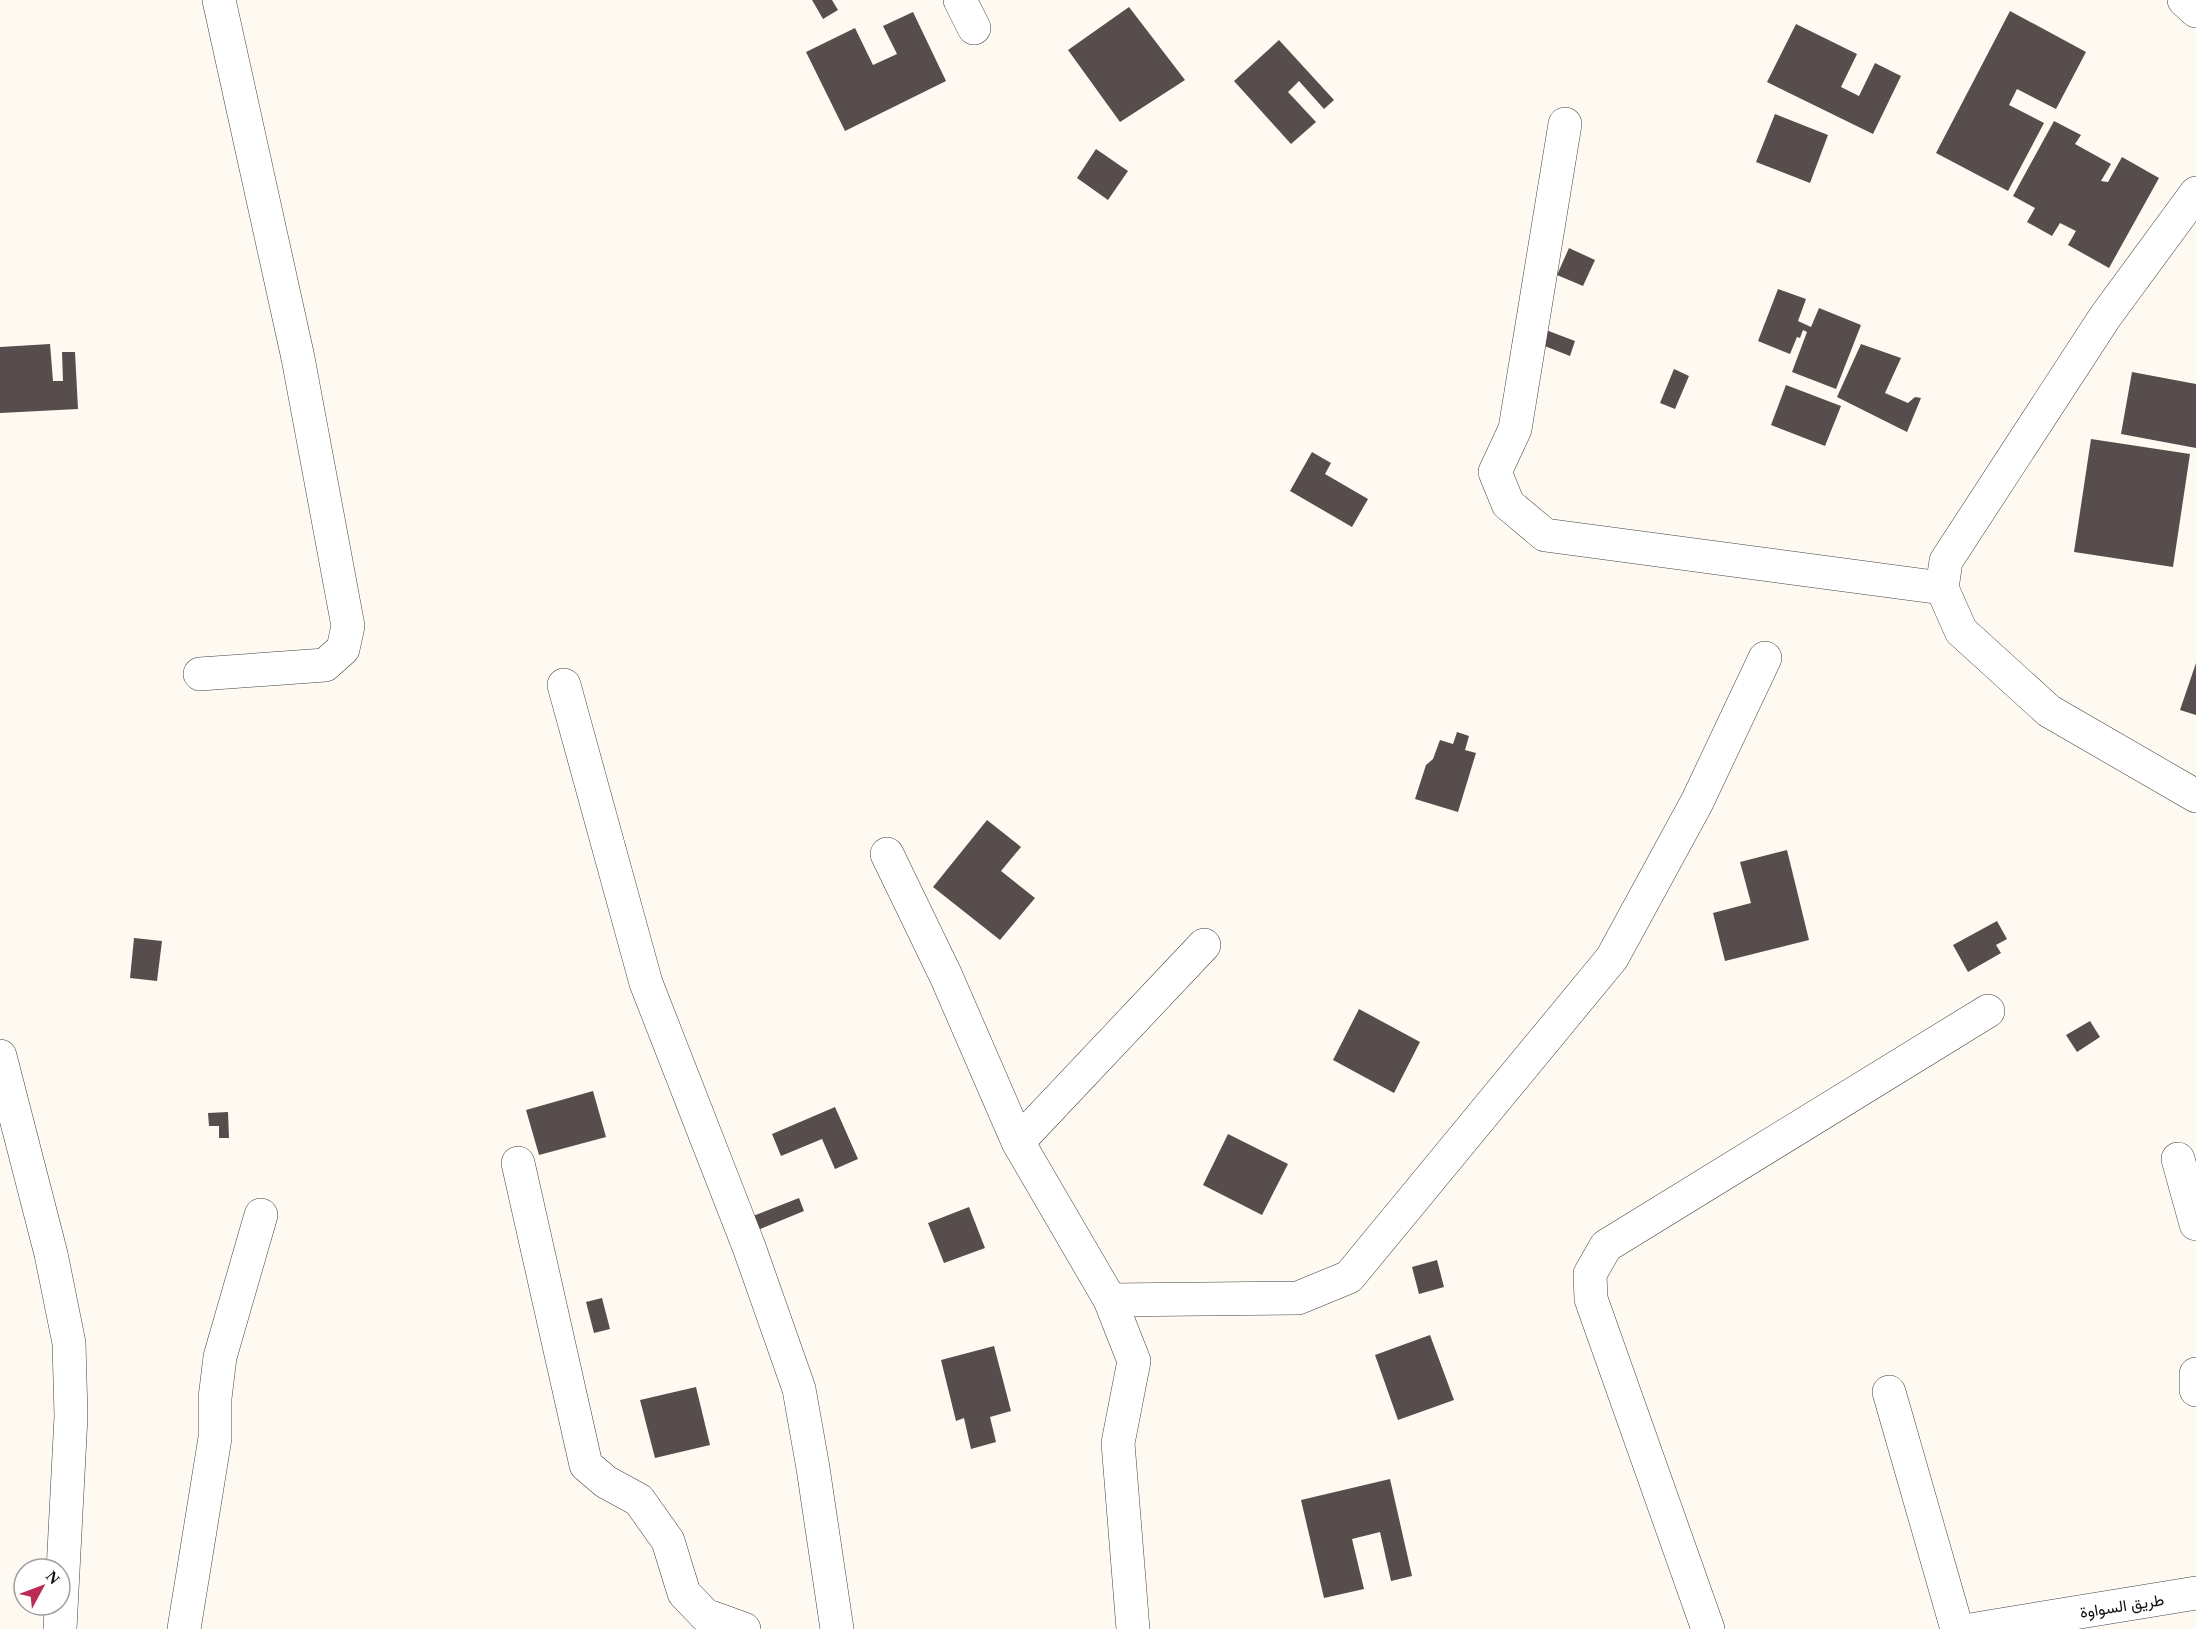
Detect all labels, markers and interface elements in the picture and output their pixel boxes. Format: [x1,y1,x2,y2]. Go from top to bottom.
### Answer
north arrow [12,1557,72,1617]
text: N [43,1568,63,1588]
street label: طريق السواوة [2079,1591,2166,1623]

